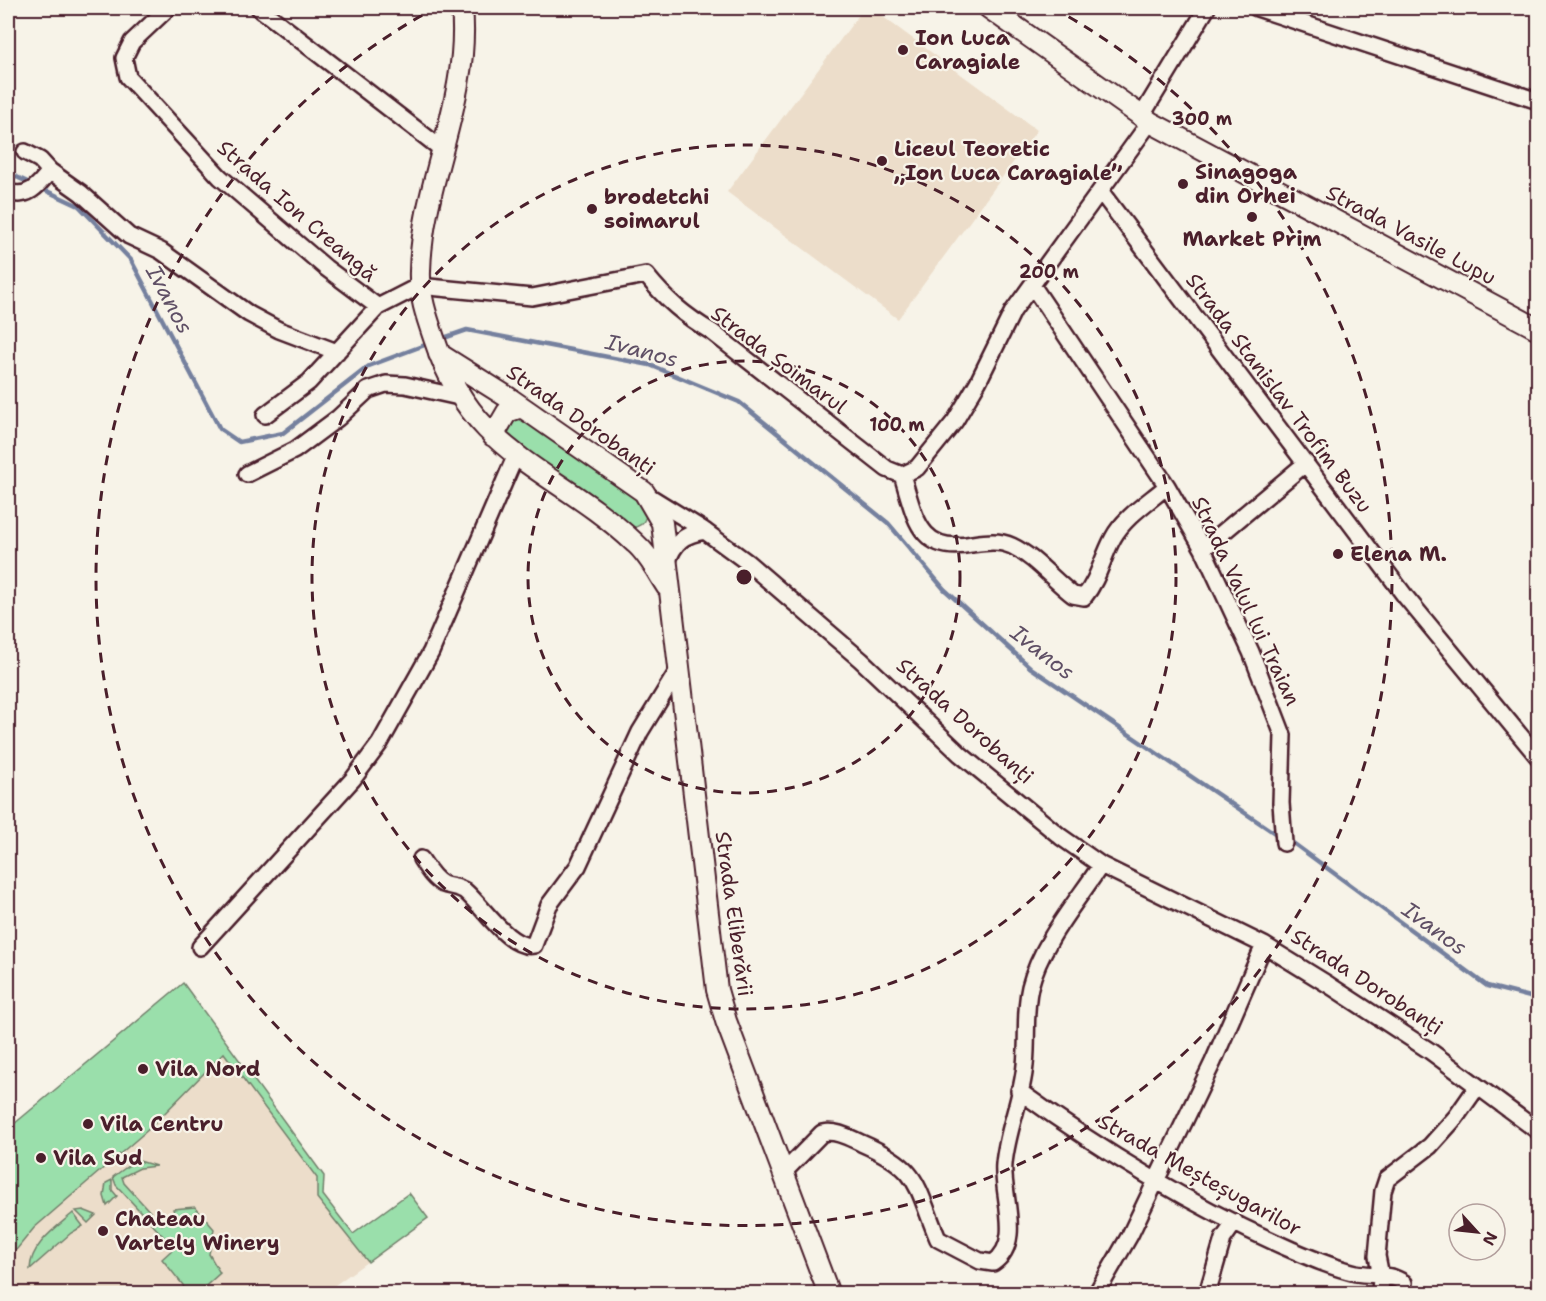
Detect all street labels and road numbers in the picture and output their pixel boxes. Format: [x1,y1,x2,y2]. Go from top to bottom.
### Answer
street label: Strada Ion Creangă [211,134,383,288]
street label: Strada Vasile Lupu [1321,178,1501,292]
street label: Strada Stanislav Trofim Buzu [1179,267,1379,519]
street label: Strada Șoimarul [705,300,853,422]
street label: Strada Dorobanți [501,358,661,482]
street label: Strada Valul lui Traian [1185,492,1307,710]
street label: Strada Dorobanți [890,652,1040,790]
street label: Strada Eliberării [709,830,759,998]
street label: Strada Dorobanți [1286,922,1448,1042]
street label: Strada Meșteșugarilor [1093,1107,1307,1243]

